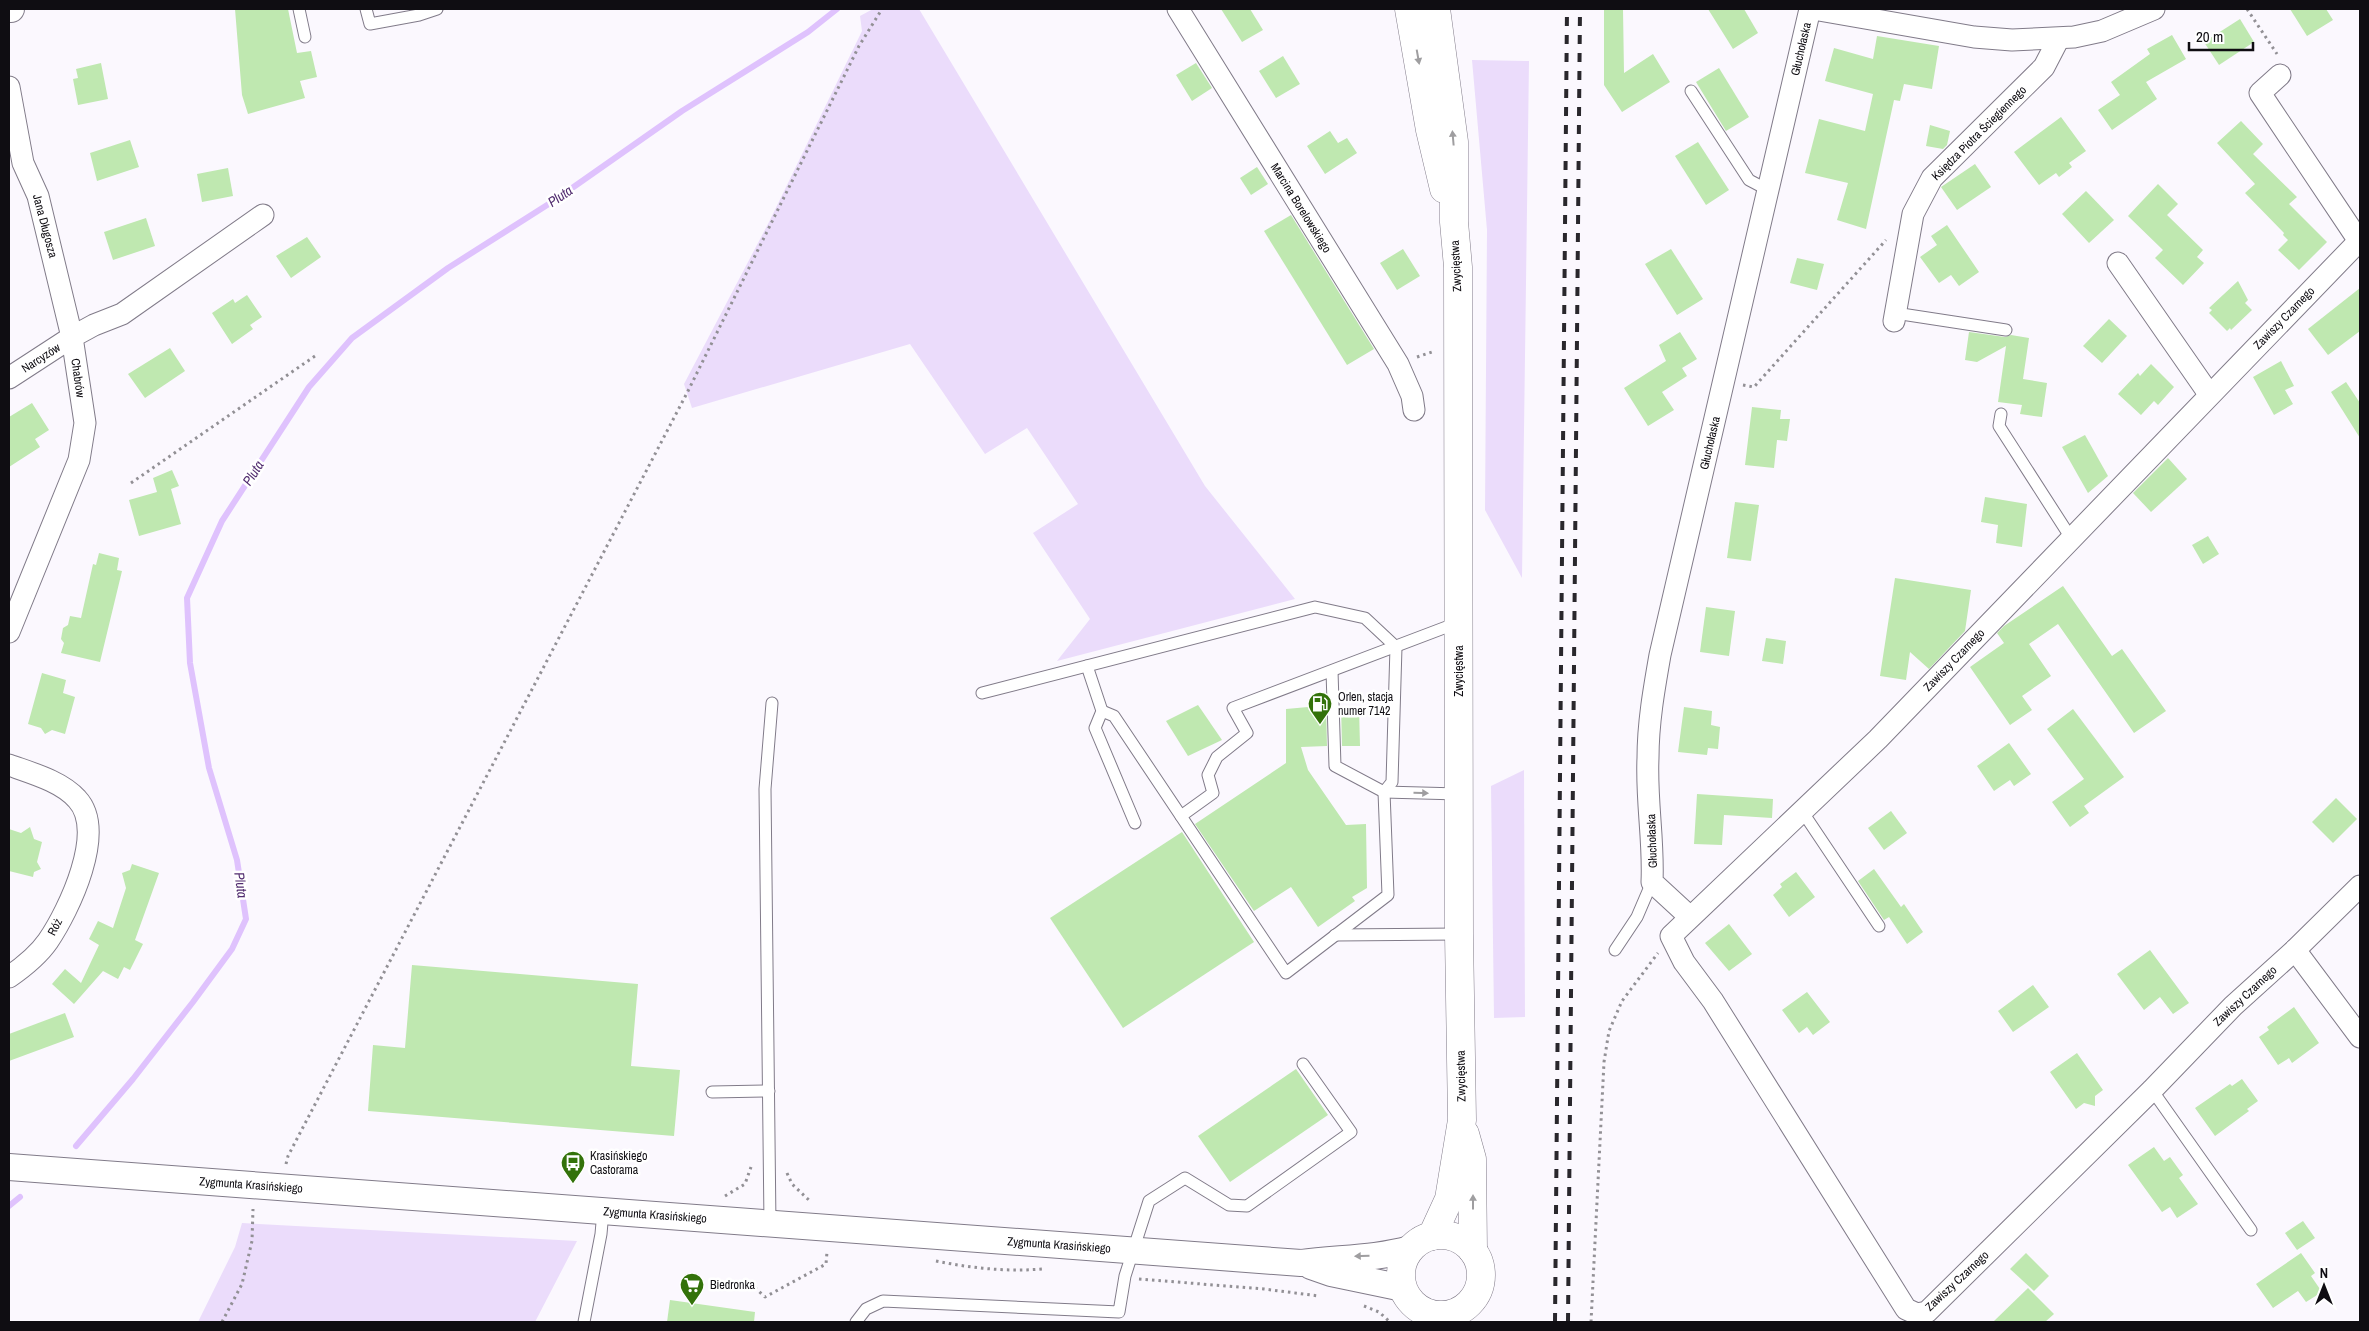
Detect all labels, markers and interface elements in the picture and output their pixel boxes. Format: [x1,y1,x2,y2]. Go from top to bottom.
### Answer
street label: Głuchołaska [1787,20,1815,77]
scale bar [2189,20,2253,52]
text: 20 m [2196,26,2223,47]
one-way arrow [1414,49,1422,65]
street label: Księdza Piotra Ściegiennego [1928,82,2030,184]
one-way arrow [1449,130,1457,146]
street label: Marcina Borelowskiego [1267,160,1335,256]
water label: Pluta [544,181,576,211]
street label: Jana Długosza [29,192,61,260]
street label: Zwycięstwa [1447,239,1465,292]
street label: Zawiszy Czarnego [2250,283,2318,353]
street label: Narcyzów [19,339,64,376]
street label: Chabrów [67,357,89,399]
street label: Głuchołaska [1696,414,1724,471]
water label: Pluta [238,457,268,489]
street label: Zawiszy Czarnego [1920,625,1988,695]
street label: Zwycięstwa [1451,645,1467,697]
place label: Orlen, stacja numer 7142 [1338,689,1394,719]
fuel station icon: Orlen, stacja numer 7142 [1307,691,1333,725]
one-way arrow [1414,790,1430,798]
street label: Głuchołaska [1643,813,1661,868]
water label: Pluta [230,871,252,899]
street label: Róż [44,916,66,938]
street label: Zawiszy Czarnego [2210,962,2280,1030]
street label: Zwycięstwa [1453,1050,1469,1102]
place label: Krasińskiego Castorama [590,1148,647,1178]
bus stop icon: Krasińskiego Castorama [560,1150,586,1184]
street label: Zygmunta Krasińskiego [199,1173,303,1197]
one-way arrow [1468,1194,1476,1210]
street label: Zygmunta Krasińskiego [603,1203,707,1227]
street label: Zygmunta Krasińskiego [1007,1233,1111,1257]
street label: Zawiszy Czarnego [1922,1247,1992,1315]
one-way arrow [1354,1253,1370,1261]
north arrow [2299,1261,2349,1311]
text: N [2320,1264,2328,1282]
supermarket icon: Biedronka [679,1272,705,1306]
place label: Biedronka [710,1277,755,1293]

